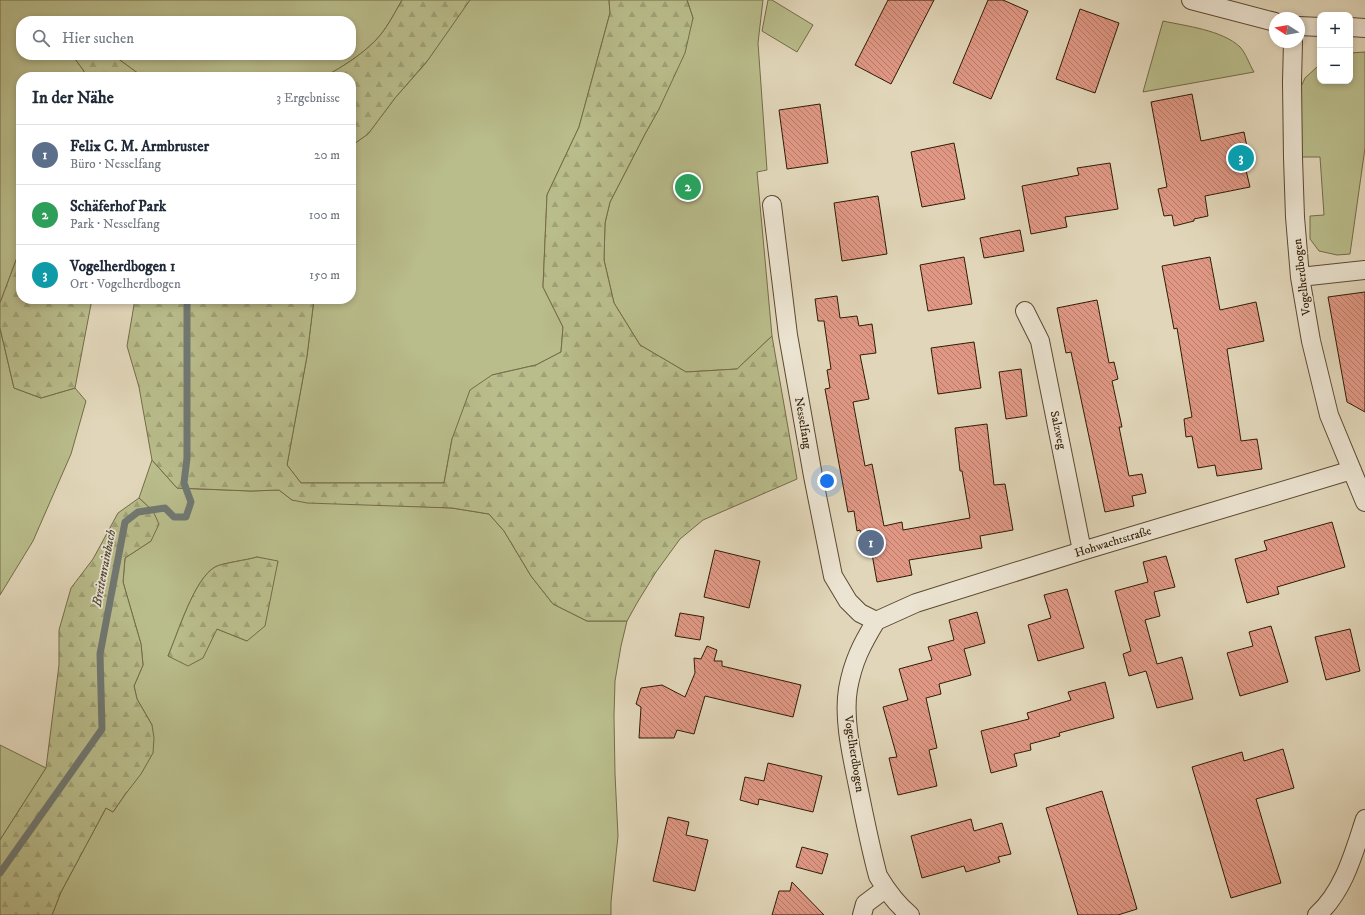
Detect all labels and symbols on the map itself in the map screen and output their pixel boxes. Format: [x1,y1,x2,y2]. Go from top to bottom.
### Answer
north arrow [1269,12,1305,48]
pin: 3 [1228,143,1254,173]
pin: 2 [675,172,701,202]
street label: Vogelherdbogen [1290,237,1314,317]
street label: Nesselfang [791,396,815,450]
street label: Salzweg [1047,410,1069,451]
your location [817,471,837,491]
street label: Hohwachtstraße [1073,523,1153,561]
water label: Breitenrainbach [89,528,119,609]
pin: 1 [858,528,884,558]
street label: Vogelherdbogen [840,714,868,794]

